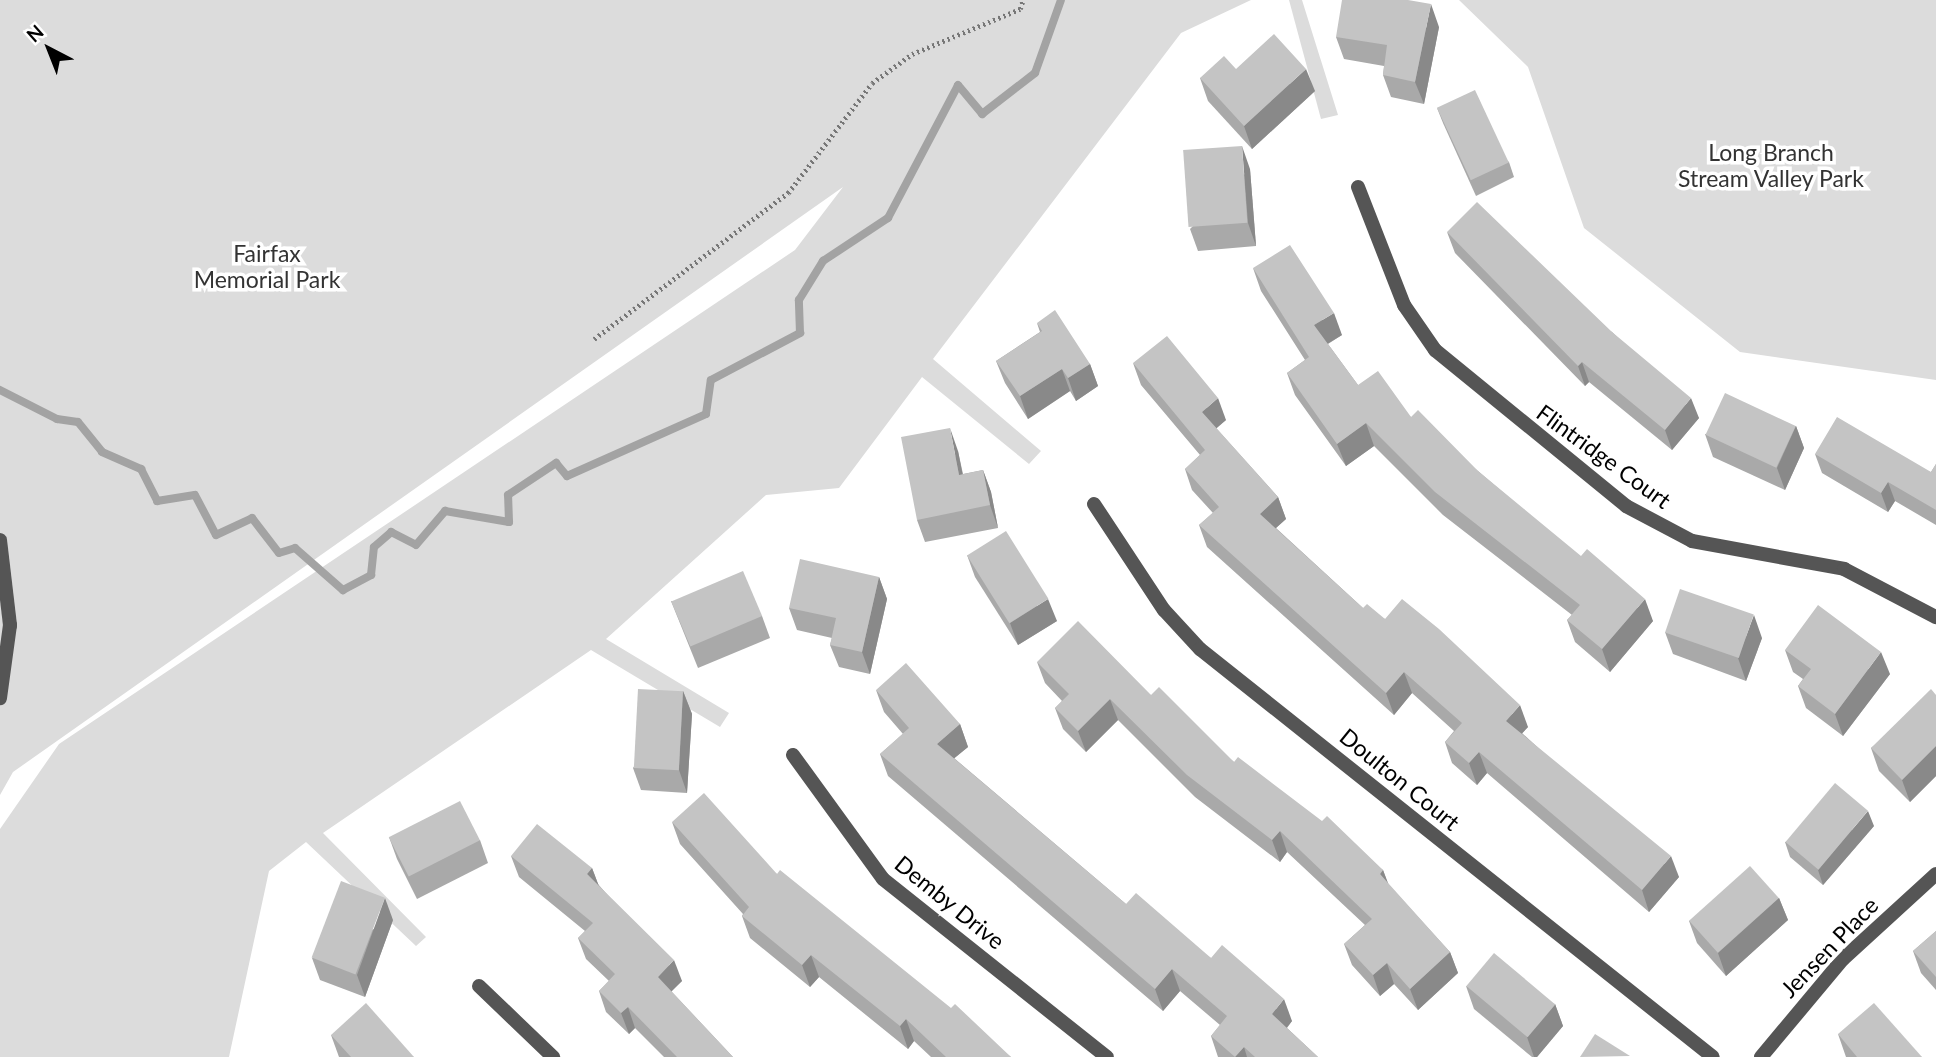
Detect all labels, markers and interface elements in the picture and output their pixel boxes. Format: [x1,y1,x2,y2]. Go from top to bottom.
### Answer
north arrow [14,14,84,84]
text: N [21,20,48,46]
park label: Long Branch Stream Valley Park [1677,138,1865,192]
park label: Fairfax Memorial Park [194,239,340,293]
street label: Flintridge Court [1532,398,1676,514]
street label: Doulton Court [1335,722,1465,836]
street label: Demby Drive [889,849,1011,955]
street label: Jensen Place [1774,891,1884,1003]

